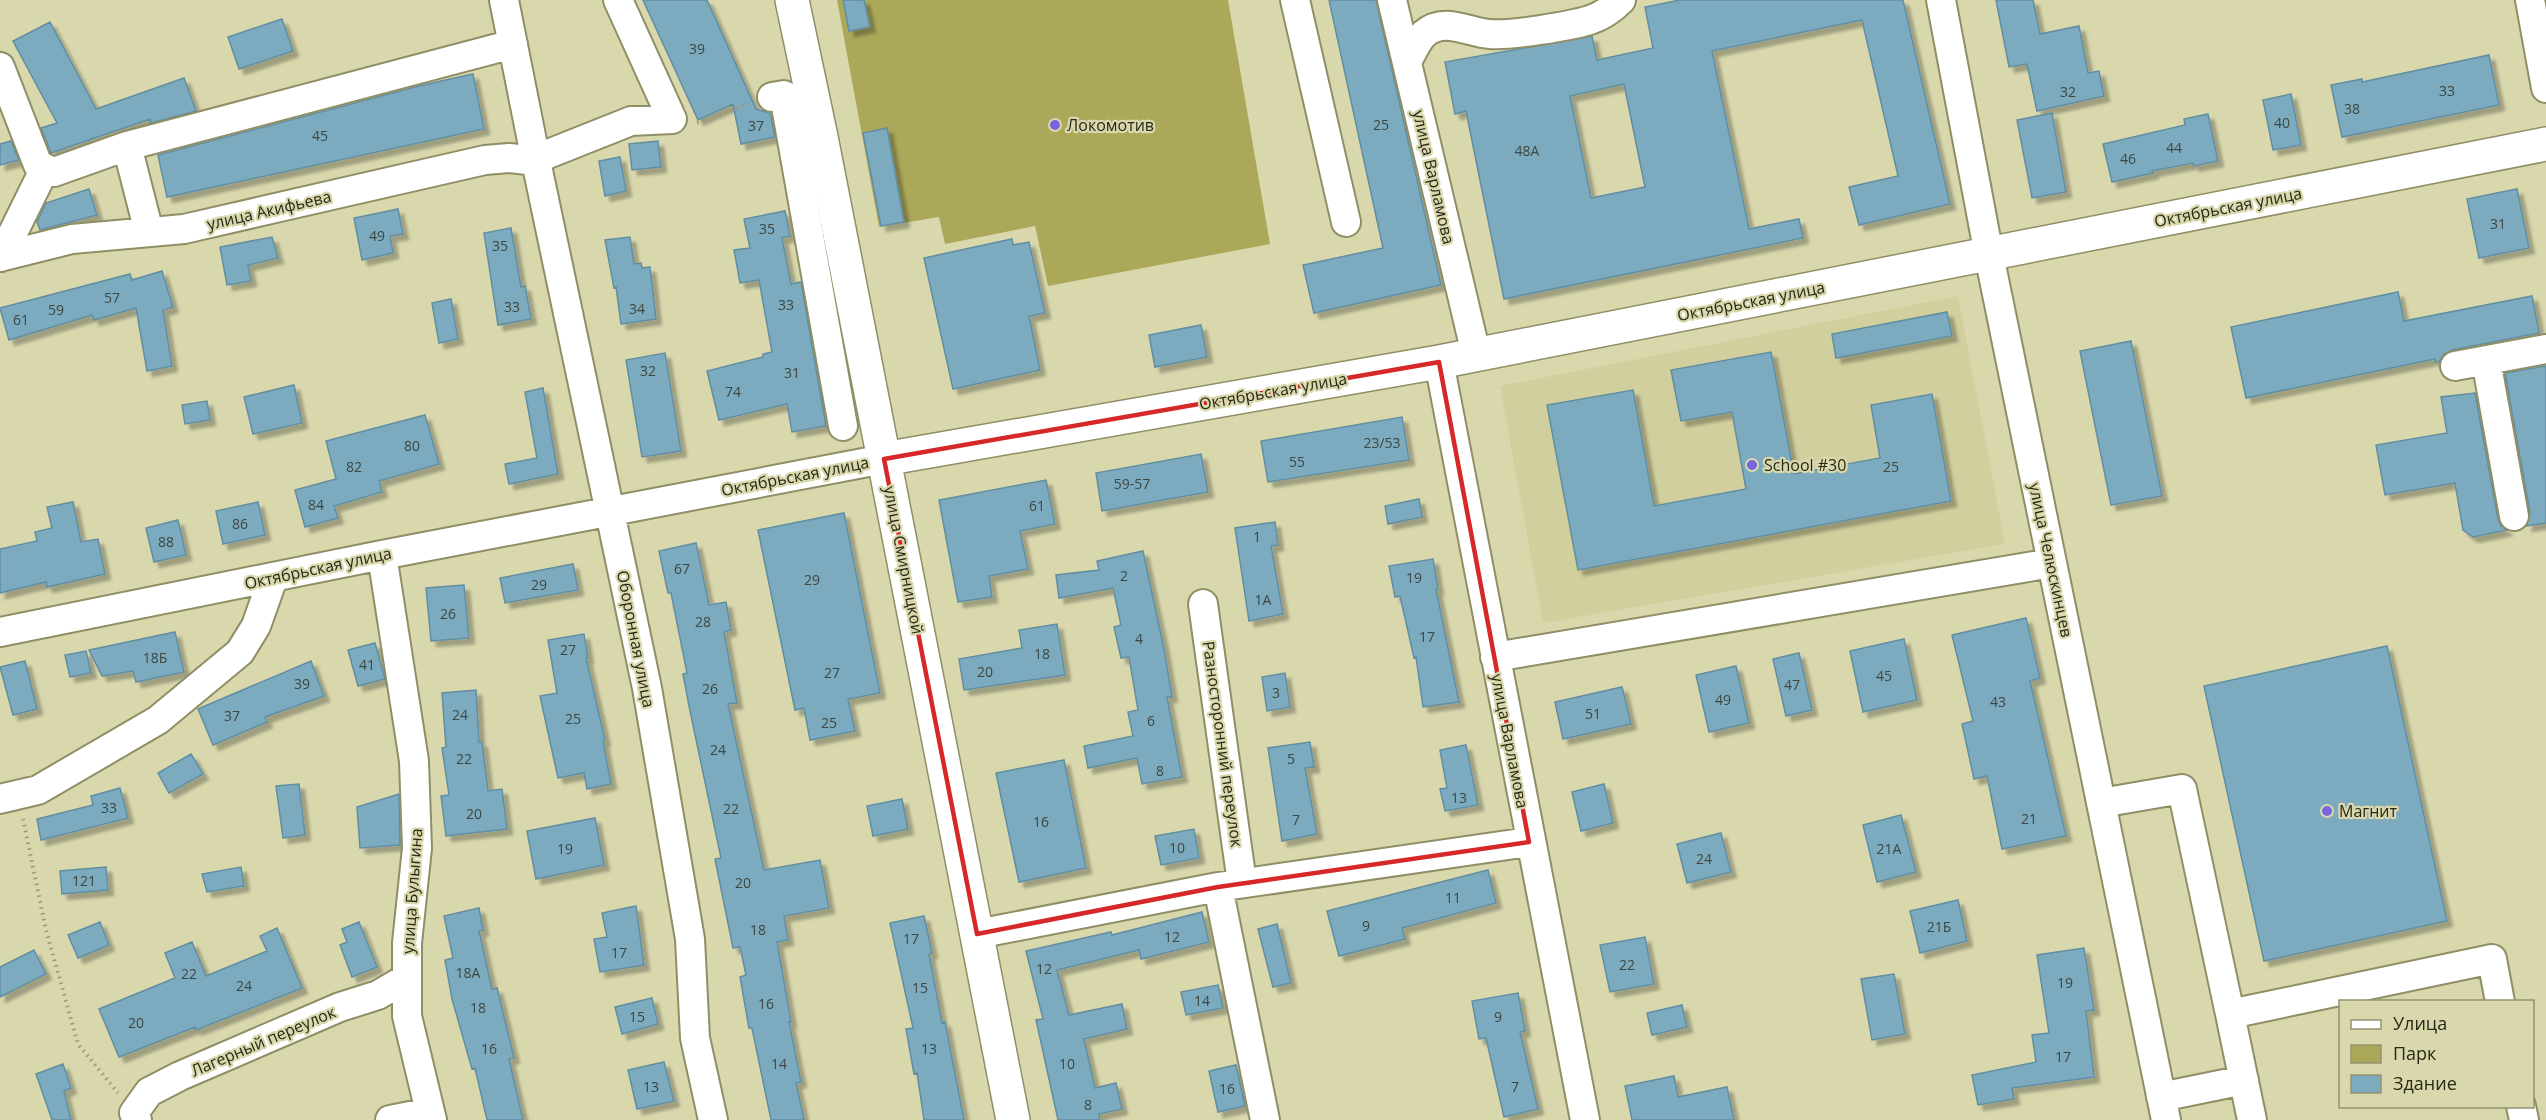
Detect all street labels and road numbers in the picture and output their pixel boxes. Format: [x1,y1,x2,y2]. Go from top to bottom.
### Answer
street label: улица Варламова [1408,108,1460,246]
street label: Октябрьская улица [2152,182,2304,232]
street label: улица Акифьева [205,185,333,235]
street label: Октябрьская улица [1675,276,1827,326]
street label: Октябрьская улица [1197,367,1349,415]
street label: Октябрьская улица [719,451,871,501]
street label: улица Челюскинцев [2024,481,2078,639]
street label: улица Смирницкой [879,484,929,636]
street label: Октябрьская улица [242,542,394,594]
street label: Оборонная улица [612,568,660,710]
street label: Разносторонний переулок [1198,640,1248,849]
street label: улица Варламова [1486,672,1534,810]
street label: улица Булыгина [397,828,427,954]
street label: Лагерный переулок [187,1000,339,1081]

